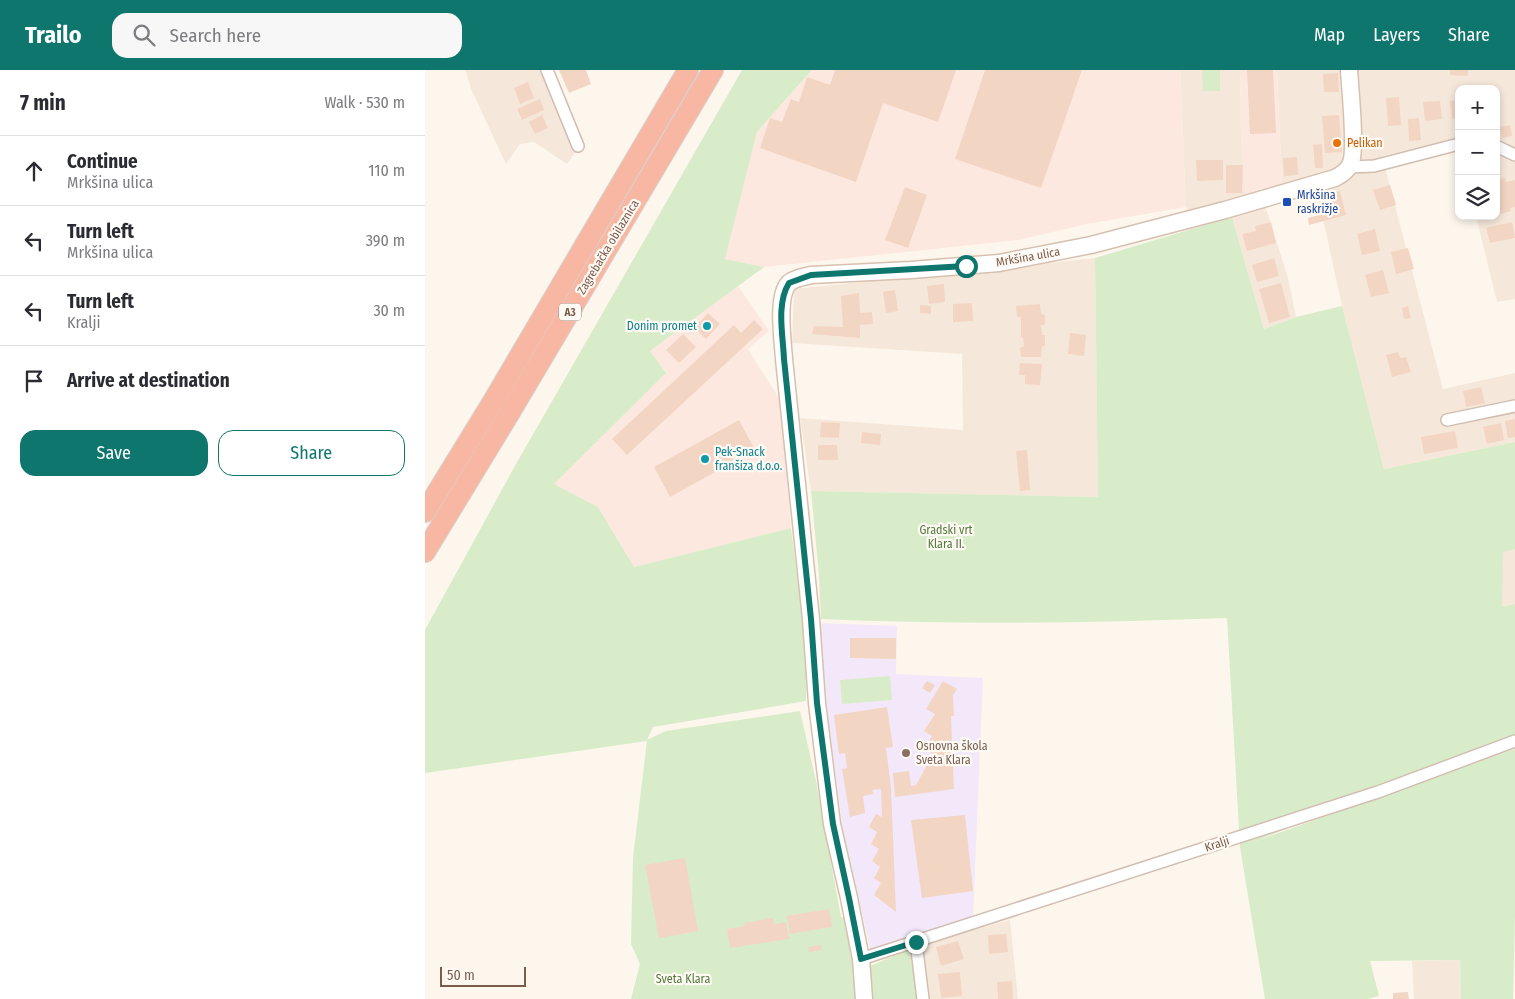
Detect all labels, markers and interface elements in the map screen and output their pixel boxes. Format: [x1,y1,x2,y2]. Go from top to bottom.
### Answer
search box [112,13,462,58]
text: Trailo [25,21,82,49]
icon: search [130,21,158,49]
text: Search here [170,24,261,47]
text: Map [1314,24,1345,46]
text: Layers [1373,24,1420,46]
text: Share [1448,24,1490,46]
map controls [1455,85,1500,220]
button: + [1455,85,1500,130]
text: 7 min [20,90,66,116]
text: Walk · 530 m [324,93,405,112]
button: − [1455,130,1500,175]
place label: Pelikan [1347,136,1383,150]
marker: Pelikan [1331,137,1343,149]
text: Continue [67,150,138,173]
icon: ahead [20,157,48,185]
text: 110 m [368,161,405,180]
text: Mrkšina ulica [67,173,153,192]
button: layers [1455,175,1500,220]
place label: Mrkšina raskrižje [1297,188,1338,216]
marker: Mrkšina raskrižje [1281,196,1293,208]
street label: Zagrebačka obilaznica [574,197,642,297]
text: Turn left [67,220,134,243]
icon: left [20,227,48,255]
text: 390 m [366,231,405,250]
text: Mrkšina ulica [67,243,153,262]
street label: Mrkšina ulica [995,244,1061,270]
route start [955,255,978,278]
text: Turn left [67,290,134,313]
icon: left [20,297,48,325]
text: 30 m [373,301,405,320]
road number: A3 [559,303,581,320]
text: Kralji [67,313,101,332]
place label: Donim promet [627,319,697,333]
marker: Donim promet [701,320,713,332]
icon: arrive [20,367,48,395]
text: Arrive at destination [67,369,230,392]
button: Save [20,430,208,476]
button: Share [218,430,405,476]
place label: Pek-Snack franšiza d.o.o. [715,445,783,473]
marker: Pek-Snack franšiza d.o.o. [699,453,711,465]
park label: Gradski vrt Klara II. [919,523,973,551]
place label: Osnovna škola Sveta Klara [916,739,988,767]
marker: Osnovna škola Sveta Klara [900,747,912,759]
street label: Kralji [1203,833,1231,855]
route end [905,931,928,954]
scale bar [440,964,526,987]
text: 50 m [447,967,475,984]
park label: Sveta Klara [656,972,710,986]

